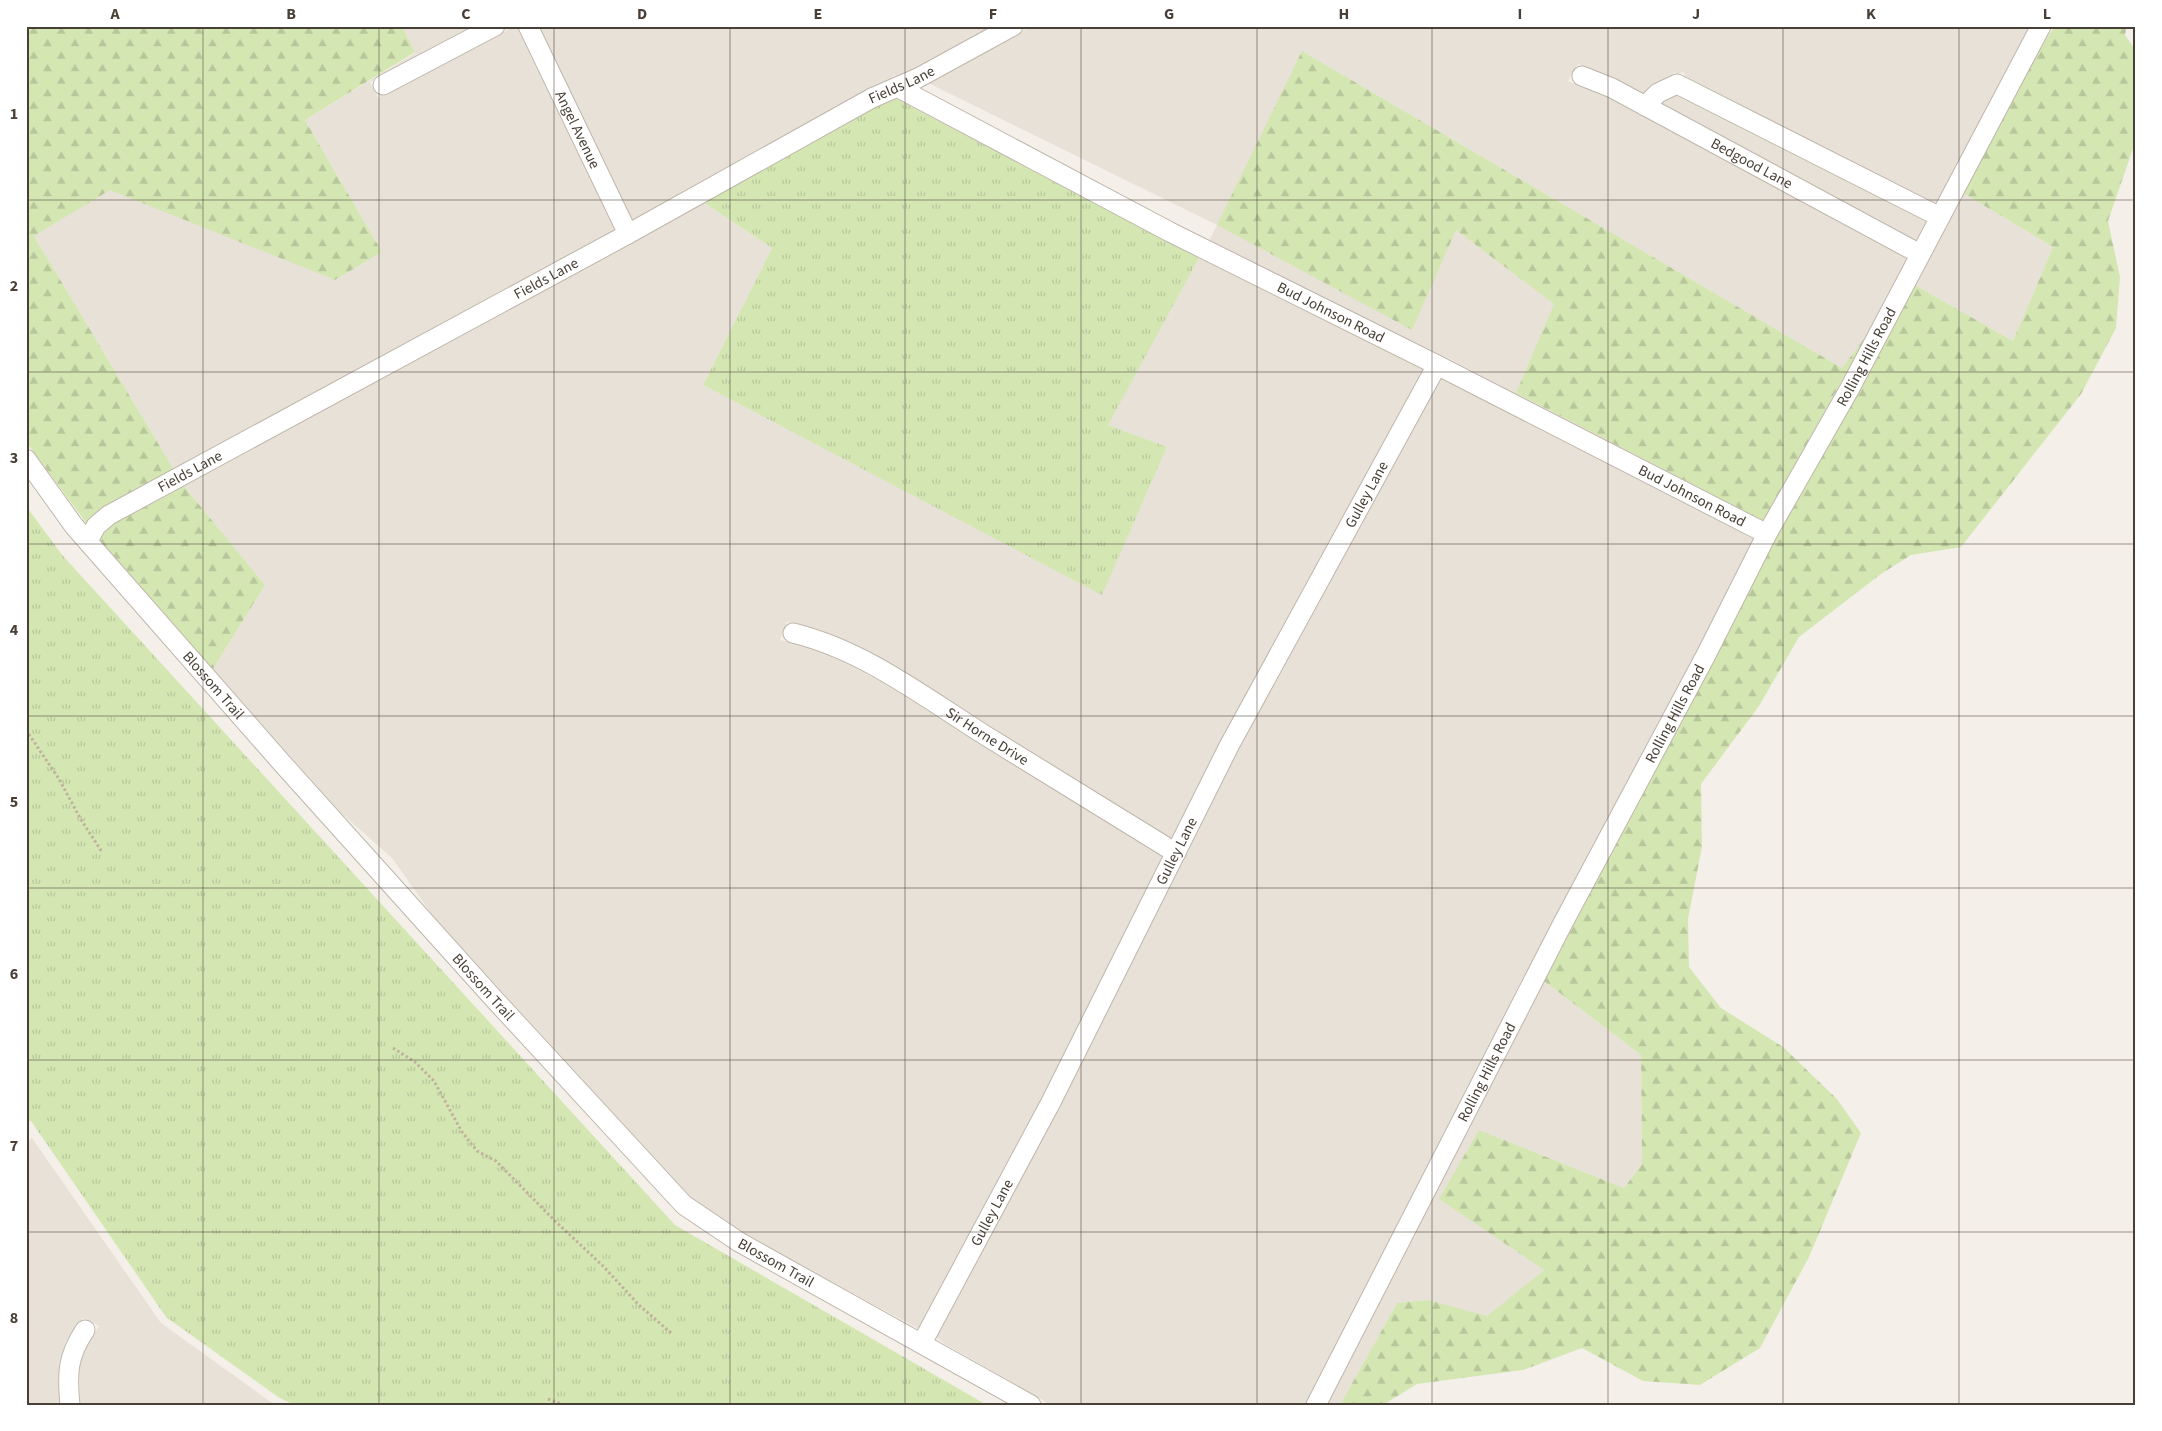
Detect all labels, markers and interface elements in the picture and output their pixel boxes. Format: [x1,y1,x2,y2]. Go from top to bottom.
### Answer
text: A [109,3,120,25]
text: B [286,3,296,25]
text: C [461,3,471,25]
text: D [637,3,647,25]
text: E [814,3,822,25]
text: F [989,3,997,25]
text: G [1164,3,1174,25]
text: H [1339,3,1349,25]
text: I [1518,3,1522,25]
text: J [1692,3,1700,25]
text: K [1866,3,1876,25]
text: L [2043,3,2051,25]
street label: Fields Lane [865,60,938,109]
street label: Angel Avenue [550,87,606,172]
text: 1 [10,103,18,125]
street label: Bedgood Lane [1707,133,1796,194]
street label: Fields Lane [510,252,582,304]
text: 2 [10,275,18,297]
street label: Bud Johnson Road [1274,277,1388,348]
street label: Rolling Hills Road [1831,304,1901,410]
street label: Fields Lane [154,445,226,497]
text: 3 [10,447,18,469]
street label: Gulley Lane [1340,457,1393,532]
street label: Bud Johnson Road [1635,459,1749,532]
text: 4 [10,619,19,641]
street label: Blossom Trail [178,646,249,724]
street label: Rolling Hills Road [1640,660,1710,767]
street label: Sir Horne Drive [942,702,1033,770]
text: 5 [10,791,18,813]
street label: Gulley Lane [1151,814,1202,888]
street label: Blossom Trail [447,949,520,1025]
text: 6 [10,963,18,985]
street label: Rolling Hills Road [1452,1019,1521,1126]
text: 7 [10,1135,18,1157]
street label: Gulley Lane [965,1175,1018,1250]
street label: Blossom Trail [734,1233,818,1292]
text: 8 [10,1307,18,1329]

